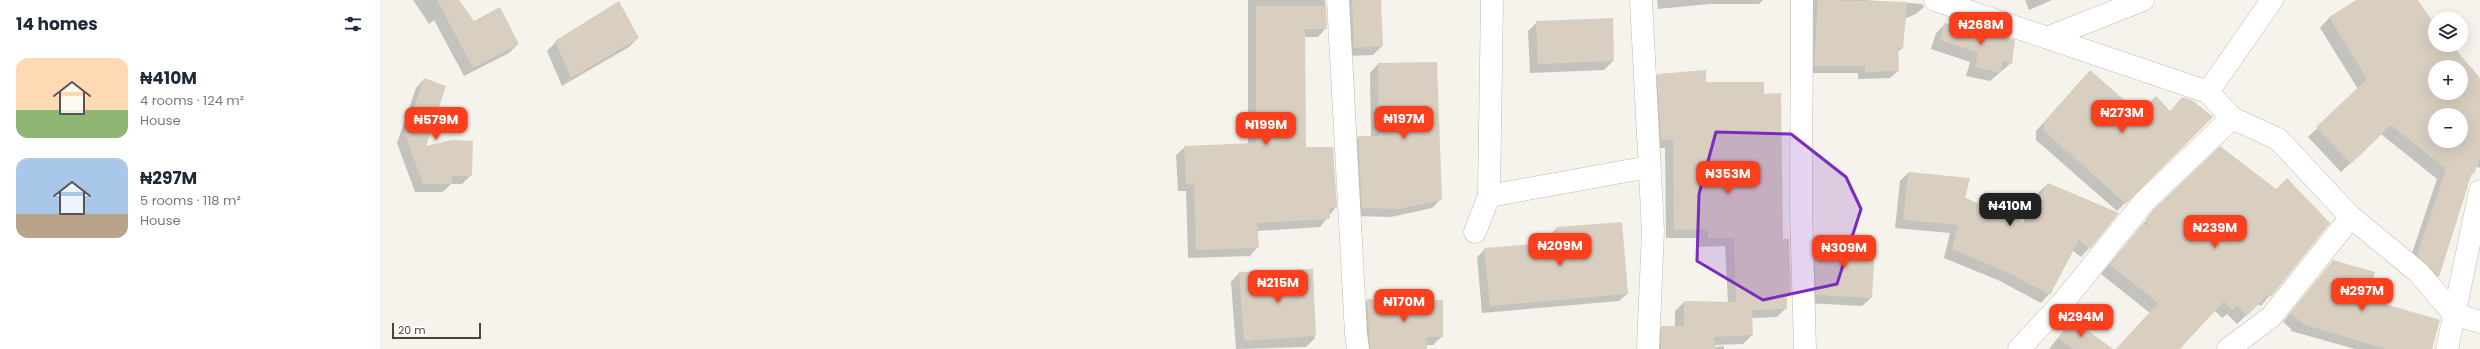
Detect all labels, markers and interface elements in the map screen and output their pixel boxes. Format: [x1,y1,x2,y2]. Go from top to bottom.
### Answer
text: 14 homes [16,12,98,36]
pin: ₦268M [1953,12,2009,46]
map controls [2428,12,2468,148]
button: layers [2428,12,2468,52]
icon: filters [342,13,364,35]
text: ₦268M [1958,15,2004,34]
button: + [2428,60,2468,100]
text: ₦410M [140,66,197,90]
icon: home [48,74,96,122]
text: 4 rooms · 124 m² [140,91,244,110]
pin: ₦273M [2094,100,2150,134]
text: ₦273M [2100,103,2144,122]
pin: ₦197M [1376,106,1432,140]
pin: ₦579M [408,107,464,141]
button: − [2428,108,2468,148]
text: ₦197M [1383,109,1425,128]
text: ₦579M [414,110,458,129]
text: House [140,111,180,130]
pin: ₦199M [1238,112,1294,146]
text: ₦199M [1245,115,1287,134]
pin: ₦353M [1700,161,1756,195]
text: ₦353M [1705,164,1751,183]
text: ₦297M [140,166,197,190]
icon: home [48,174,96,222]
text: 5 rooms · 118 m² [140,191,241,210]
pin: ₦410M [1982,193,2038,227]
text: ₦410M [1988,196,2032,215]
text: House [140,211,180,230]
pin: ₦239M [2187,215,2243,249]
text: ₦239M [2193,218,2237,237]
pin: ₦209M [1532,233,1588,267]
pin: ₦309M [1816,235,1872,269]
text: ₦209M [1537,236,1583,255]
text: ₦309M [1821,238,1867,257]
pin: ₦215M [1250,270,1306,304]
text: ₦215M [1257,273,1299,292]
pin: ₦297M [2334,278,2390,312]
text: ₦297M [2340,281,2384,300]
pin: ₦170M [1376,289,1432,323]
text: ₦170M [1383,292,1425,311]
pin: ₦294M [2053,304,2109,338]
text: ₦294M [2058,307,2104,326]
scale bar [392,321,481,340]
text: 20 m [398,322,426,338]

